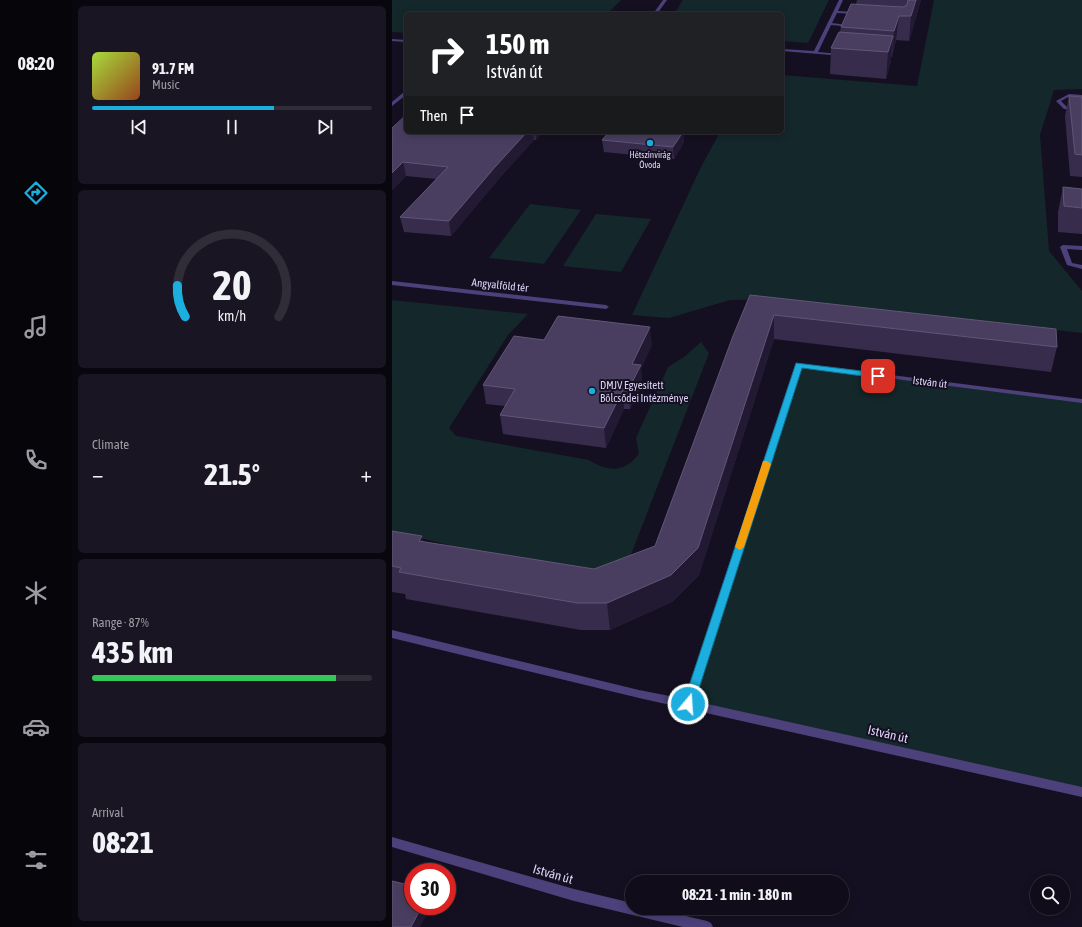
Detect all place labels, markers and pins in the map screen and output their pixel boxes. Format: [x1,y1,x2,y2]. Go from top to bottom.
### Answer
marker: Hétszínvirág Óvoda [645,138,655,148]
place label: Hétszínvirág Óvoda [629,150,671,170]
pin [861,359,895,393]
place label: DMJV Egyesített Bölcsődei Intézménye [600,379,688,404]
marker: DMJV Egyesített Bölcsődei Intézménye [587,386,597,396]

